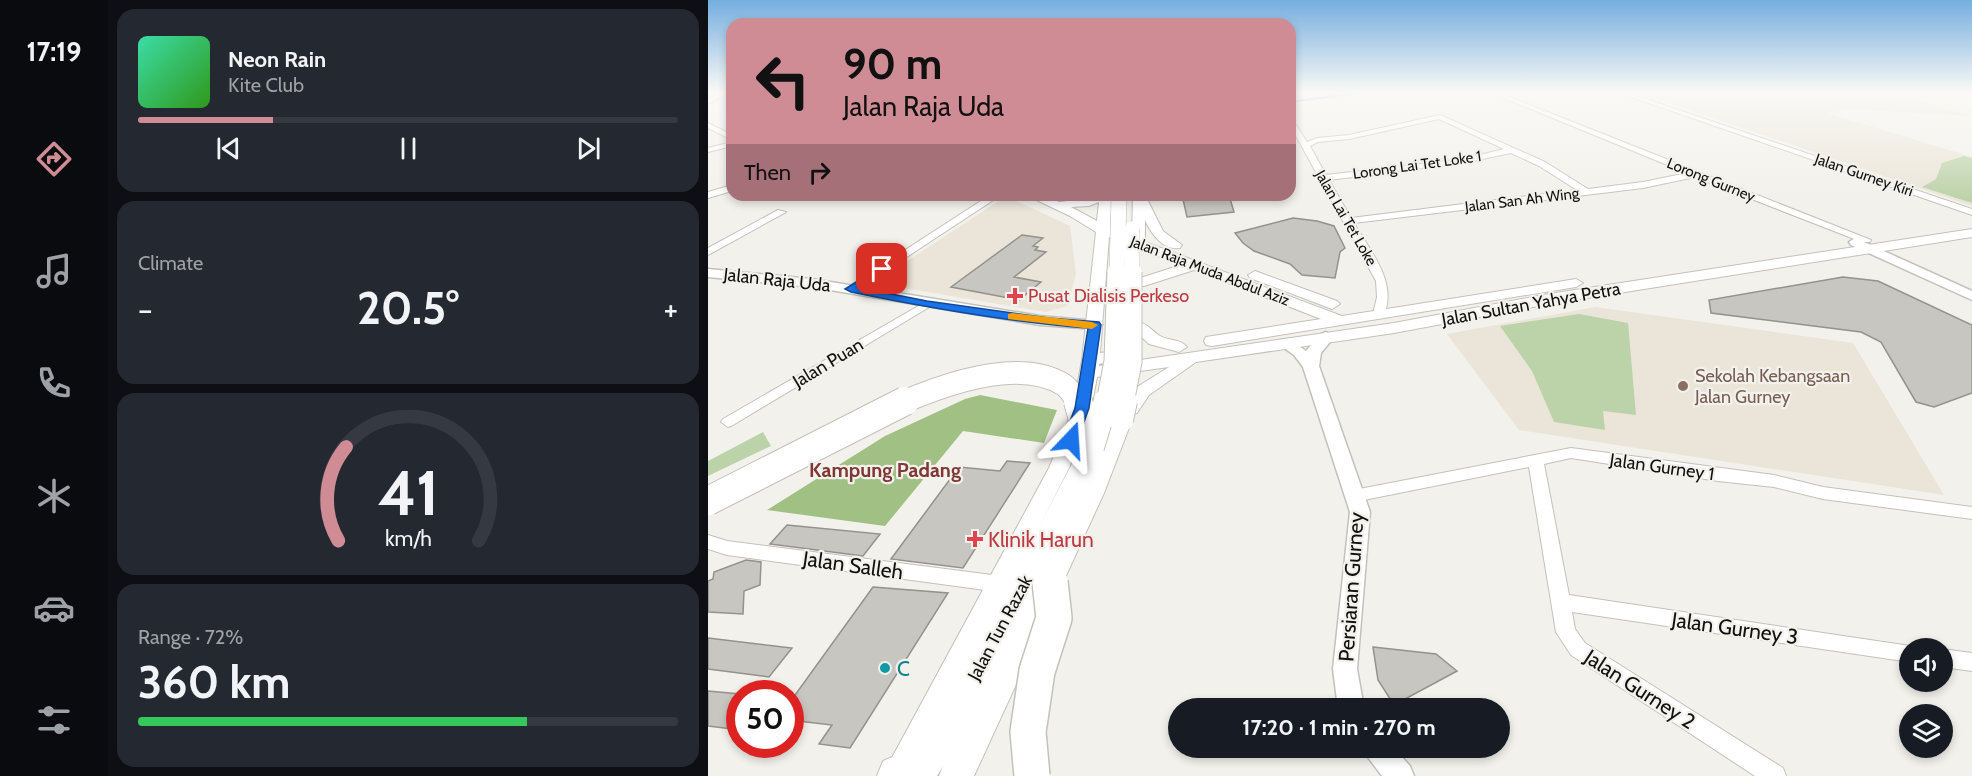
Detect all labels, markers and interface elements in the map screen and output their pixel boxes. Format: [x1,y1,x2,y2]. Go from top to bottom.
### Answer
text: 17:19 [27,35,81,68]
text: 90 m [843,38,942,90]
icon: left [744,42,822,120]
text: Neon Rain [228,46,326,73]
text: Kite Club [228,73,304,97]
text: Jalan Raja Uda [843,90,1004,123]
icon: previous [212,132,245,165]
icon: pause [392,132,425,165]
icon: next [572,132,605,165]
icon: directions [33,138,75,180]
street label: Lorong Lai Tet Loke 1 [1351,147,1483,183]
street label: Jalan Gurney Kiri [1812,149,1916,200]
street label: Lorong Gurney [1664,154,1758,206]
icon: right [803,156,836,189]
text: Then [744,159,791,186]
street label: Jalan Lai Tet Loke [1311,166,1381,269]
street label: Jalan San Ah Wing [1463,184,1581,216]
street label: Jalan Raja Muda Abdul Aziz [1127,232,1292,310]
pin [856,243,907,294]
icon: music [33,250,75,292]
text: Climate [138,251,203,275]
icon: arrive [865,252,898,285]
street label: Jalan Raja Uda [721,263,832,297]
street label: Jalan Sultan Yahya Petra [1439,277,1622,331]
text: 20.5° [357,281,459,335]
place label: Pusat Dialisis Perkeso [1028,285,1189,307]
marker: Pusat Dialisis Perkeso [1006,287,1024,305]
text: − [138,289,153,329]
text: + [663,289,678,329]
street label: Jalan Puan [788,333,867,393]
icon: phone [33,362,75,404]
place label: Sekolah Kebangsaan Jalan Gurney [1694,365,1850,408]
marker: Sekolah Kebangsaan Jalan Gurney [1676,379,1690,393]
position arrow [1039,408,1103,472]
street label: Jalan Gurney 1 [1607,449,1716,485]
text: 41 [377,455,439,531]
district label: Kampung Padang [809,458,961,482]
icon: climate [33,475,75,517]
street label: Persiaran Gurney [1333,511,1369,663]
text: km/h [385,525,431,551]
place label: Klinik Harun [988,527,1094,552]
marker: Klinik Harun [966,530,984,548]
street label: Jalan Salleh [800,545,905,584]
street label: Jalan Tun Razak [963,571,1037,685]
icon: car [33,587,75,629]
street label: Jalan Gurney 3 [1669,607,1800,649]
text: Range · 72% [138,625,243,649]
map controls [1899,638,1953,758]
button: sound [1899,638,1953,692]
street label: Jalan Gurney 2 [1579,643,1700,734]
text: 360 km [138,655,290,709]
place label: C [897,656,910,681]
marker: C [878,661,892,675]
speed limit sign: 50 [726,680,804,758]
icon: filters [33,699,75,741]
button: layers [1899,704,1953,758]
text: 17:20 · 1 min · 270 m [1242,714,1436,741]

